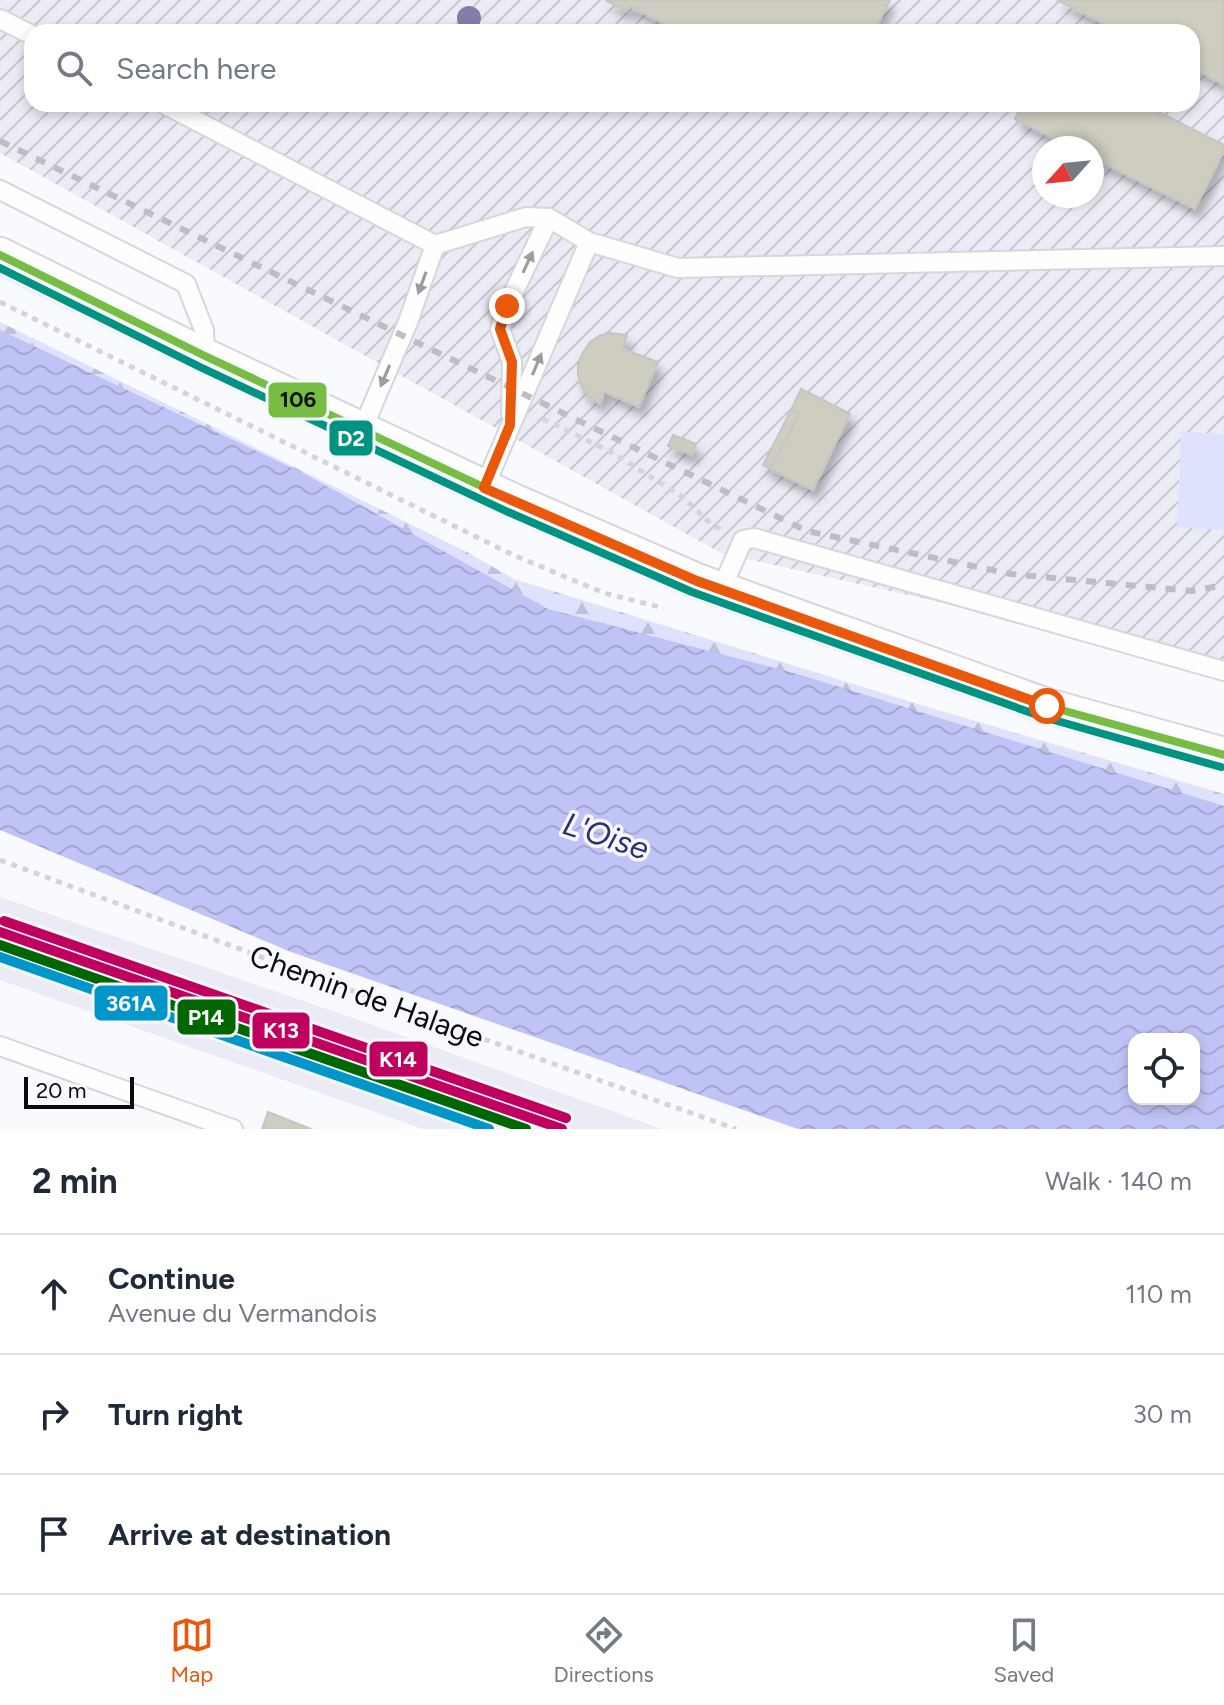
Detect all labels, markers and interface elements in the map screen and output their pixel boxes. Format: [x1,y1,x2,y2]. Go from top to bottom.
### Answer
search box [24,24,1200,112]
icon: search [52,46,96,90]
text: Search here [116,50,276,87]
north arrow [1032,136,1104,208]
one-way arrow [521,250,535,274]
one-way arrow [415,272,427,296]
route end [489,288,525,324]
one-way arrow [530,353,543,376]
one-way arrow [378,364,391,388]
line badge: 106 [267,381,328,419]
text: 106 [280,386,316,413]
line badge: D2 [328,419,374,457]
text: D2 [337,425,365,452]
route start [1029,688,1065,724]
water label: L'Oise [558,804,654,868]
street label: Chemin de Halage [245,936,489,1056]
line badge: 361A [93,984,169,1022]
text: 361A [106,990,156,1017]
line badge: P14 [176,998,237,1036]
text: P14 [188,1004,224,1031]
line badge: K13 [251,1011,311,1050]
text: K13 [263,1017,299,1044]
map controls [1128,1033,1200,1105]
button: locate [1128,1033,1200,1105]
line badge: K14 [368,1040,429,1078]
text: K14 [379,1046,417,1073]
scale bar [24,1073,134,1109]
text: 20 m [36,1077,87,1104]
text: 2 min [32,1161,118,1202]
text: Walk · 140 m [1045,1165,1192,1197]
text: Continue [108,1260,235,1297]
icon: ahead [32,1272,76,1316]
text: 110 m [1125,1278,1192,1310]
text: Avenue du Vermandois [108,1297,377,1329]
icon: right [32,1392,76,1436]
text: Turn right [108,1396,243,1433]
text: 30 m [1133,1398,1192,1430]
icon: arrive [32,1512,76,1556]
text: Arrive at destination [108,1516,391,1553]
tab: Map [170,1613,214,1688]
tab: Directions [554,1613,654,1688]
tab: Saved [993,1613,1054,1688]

